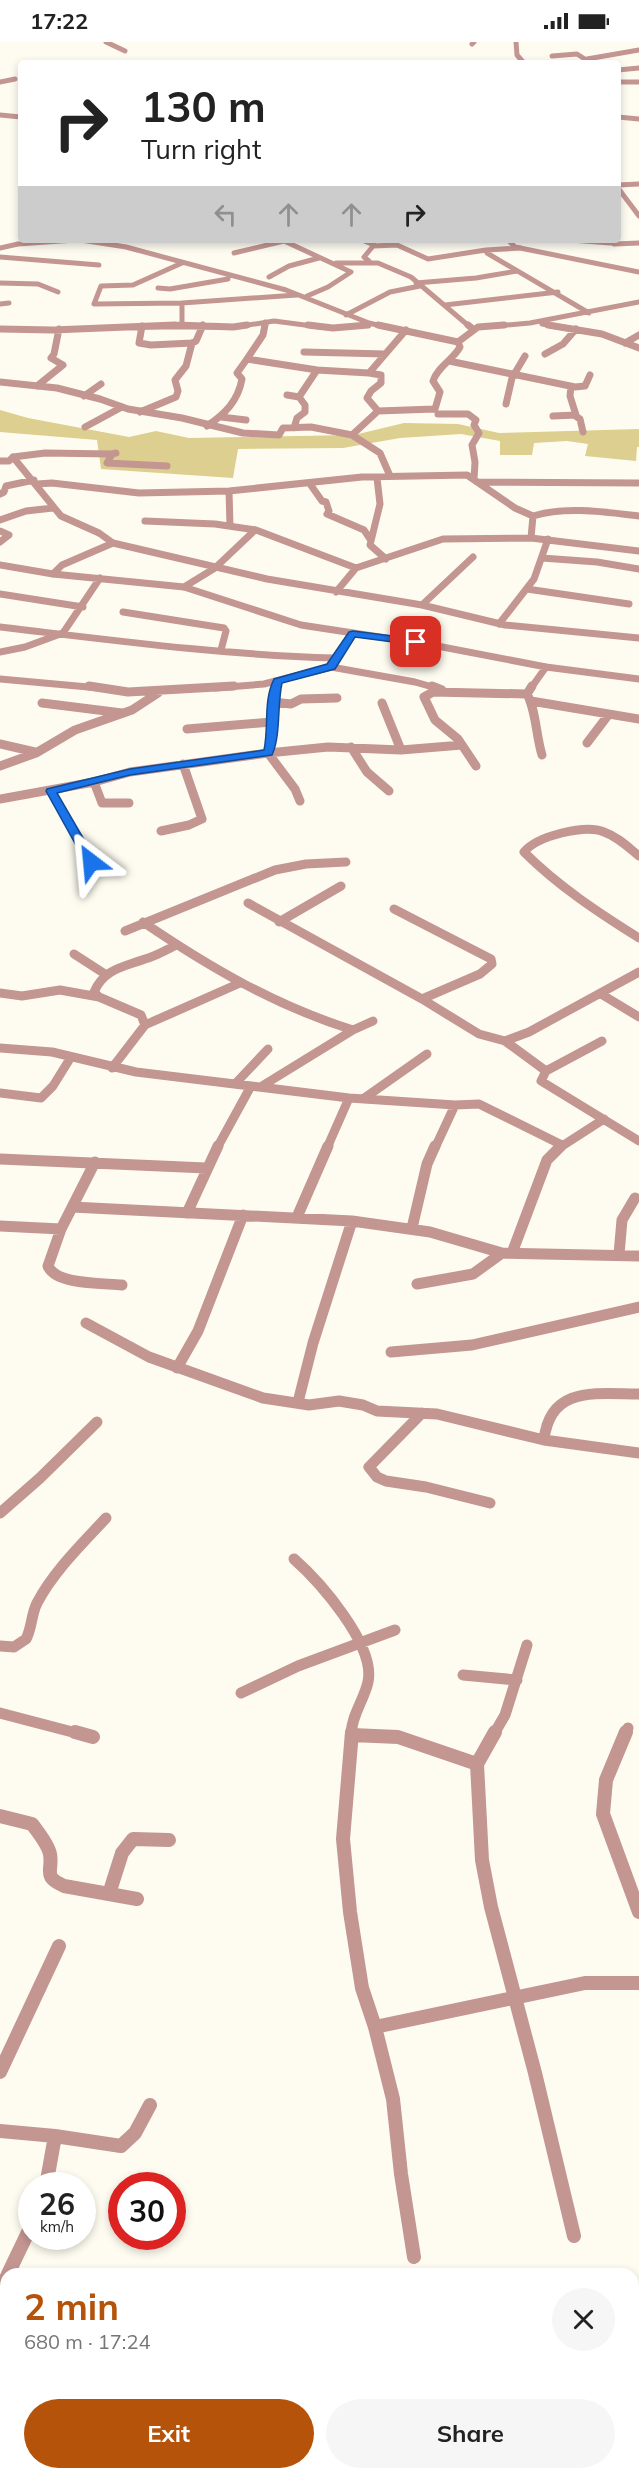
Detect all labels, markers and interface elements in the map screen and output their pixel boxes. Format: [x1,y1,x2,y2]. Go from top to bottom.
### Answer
text: 17:22 [30,7,88,35]
text: 130 m [141,80,266,133]
icon: right [42,84,120,162]
text: Turn right [141,132,261,166]
icon: left [209,198,242,231]
icon: ahead [272,198,305,231]
icon: ahead [335,198,368,231]
icon: right [398,198,431,231]
pin [390,616,441,667]
icon: arrive [399,625,432,658]
position arrow [59,830,123,894]
speed limit sign: 30 [108,2172,186,2250]
text: 26 [39,2185,75,2223]
text: km/h [40,2217,74,2236]
text: 2 min [24,2284,119,2329]
button: close [552,2288,615,2351]
text: 680 m · 17:24 [24,2329,150,2354]
button: Exit [24,2399,314,2468]
button: Share [326,2399,615,2468]

